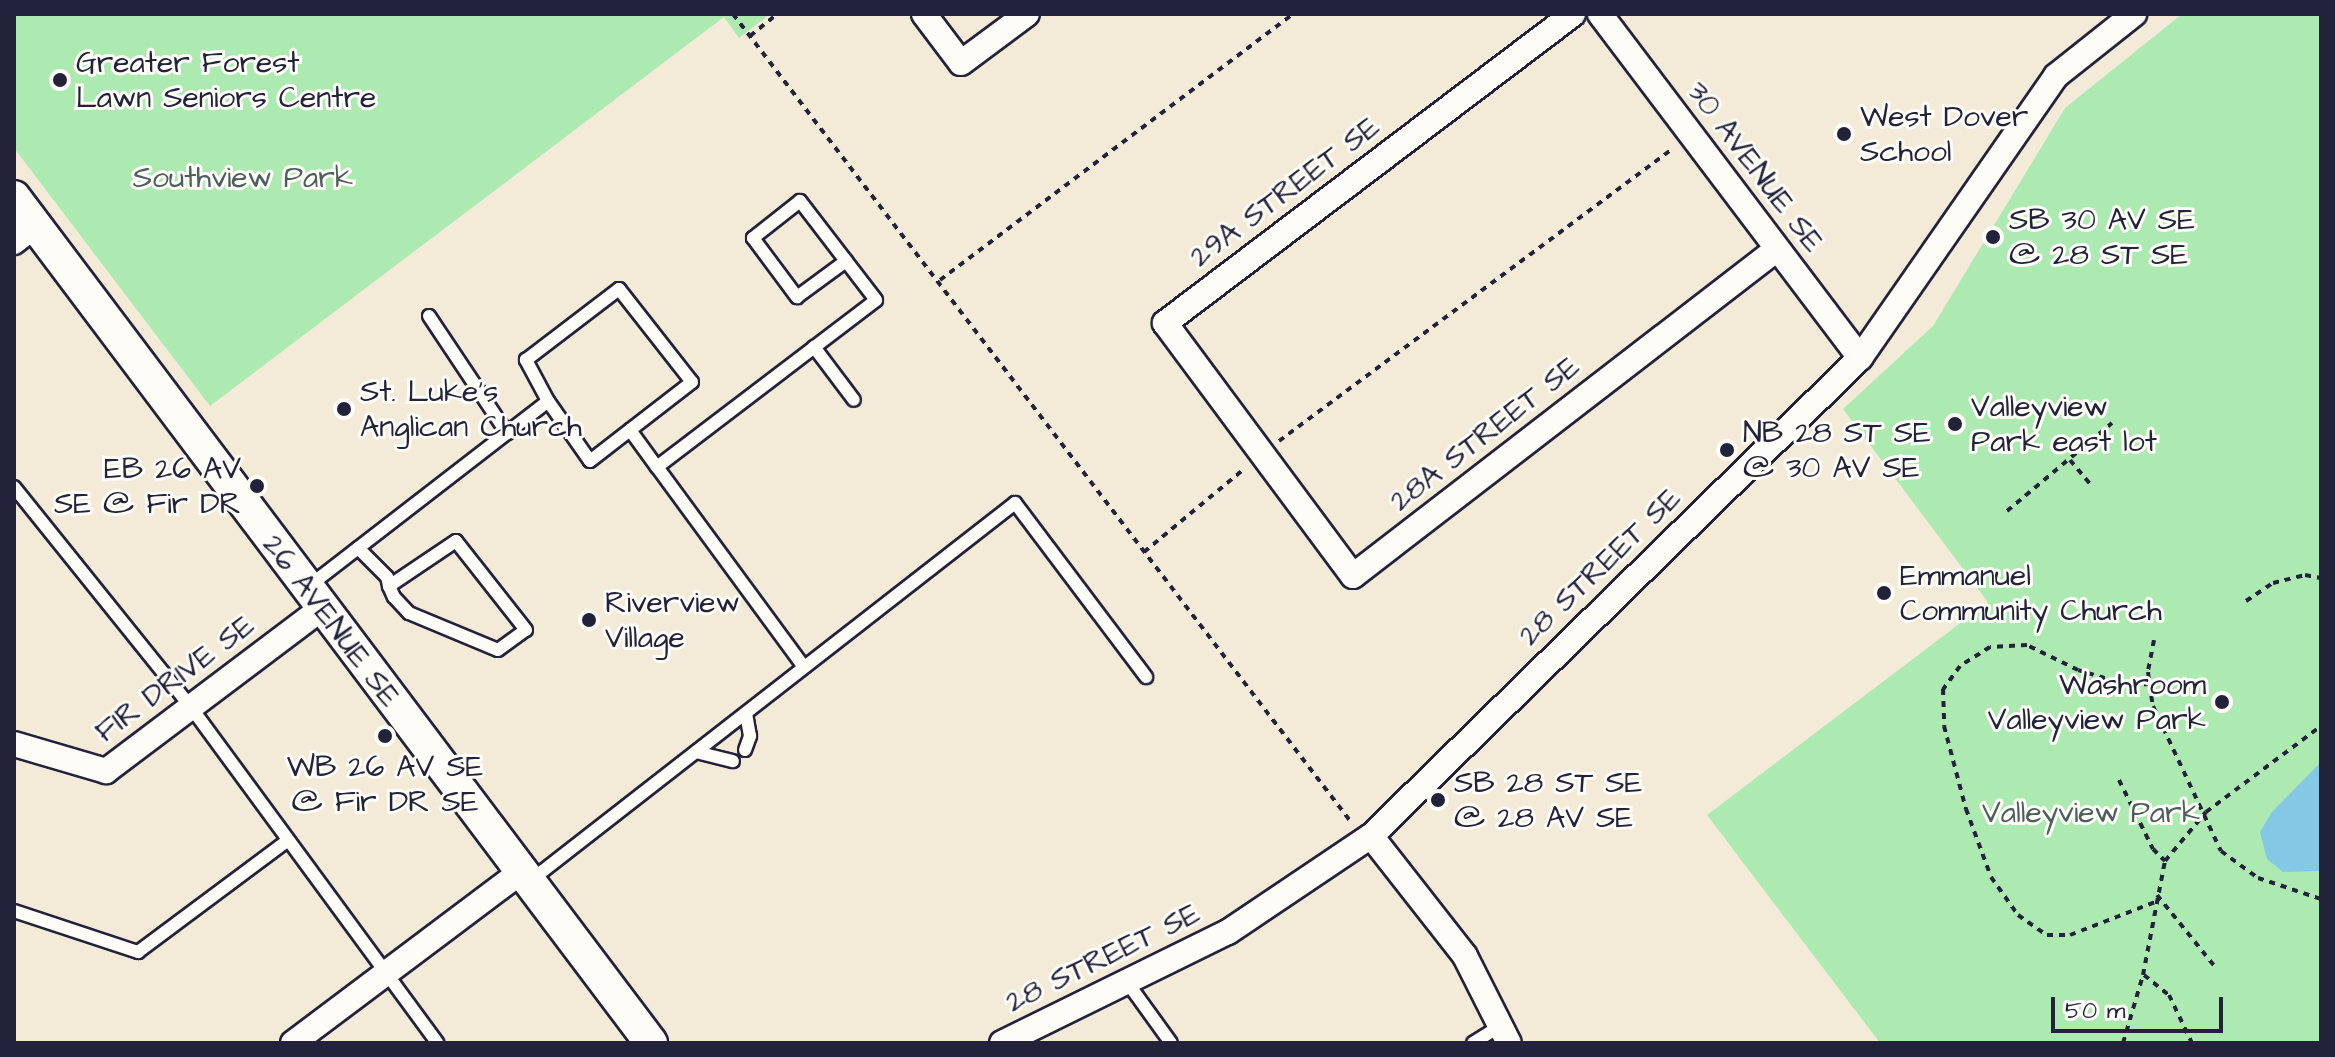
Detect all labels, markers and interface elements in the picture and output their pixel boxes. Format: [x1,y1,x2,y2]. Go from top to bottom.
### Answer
place label: Greater Forest Lawn Seniors Centre [76,45,376,116]
marker: Greater Forest Lawn Seniors Centre [51,71,69,89]
street label: 30 AVENUE SE [1679,75,1831,259]
place label: West Dover School [1860,99,2028,170]
street label: 29A STREET SE [1183,109,1387,275]
marker: West Dover School [1835,125,1853,143]
park label: Southview Park [133,160,353,196]
place label: SB 30 AV SE @ 28 ST SE [2009,202,2195,272]
marker: SB 30 AV SE @ 28 ST SE [1984,228,2002,246]
street label: 28A STREET SE [1383,349,1587,519]
place label: St. Luke's Anglican Church [360,374,582,444]
place label: Valleyview Park east lot [1971,389,2157,460]
marker: St. Luke's Anglican Church [335,400,353,418]
place label: NB 28 ST SE @ 30 AV SE [1743,415,1931,486]
marker: Valleyview Park east lot [1946,415,1964,433]
marker: NB 28 ST SE @ 30 AV SE [1718,441,1736,459]
place label: EB 26 AV SE @ Fir DR [54,451,241,522]
marker: EB 26 AV SE @ Fir DR [248,477,266,495]
street label: 28 STREET SE [1512,481,1688,653]
street label: 26 AVENUE SE [255,528,407,714]
place label: Emmanuel Community Church [1900,558,2162,628]
marker: Emmanuel Community Church [1875,584,1893,602]
place label: Riverview Village [605,585,740,656]
street label: FIR DRIVE SE [88,608,262,750]
marker: Riverview Village [580,611,598,629]
place label: Washroom Valleyview Park [1988,667,2206,738]
marker: Washroom Valleyview Park [2213,693,2231,711]
marker: WB 26 AV SE @ Fir DR SE [376,727,394,745]
place label: WB 26 AV SE @ Fir DR SE [287,749,483,820]
place label: SB 28 ST SE @ 28 AV SE [1454,765,1642,836]
marker: SB 28 ST SE @ 28 AV SE [1429,791,1447,809]
park label: Valleyview Park [1982,795,2200,831]
street label: 28 STREET SE [1000,896,1206,1020]
scale bar [2055,981,2227,1031]
text: 50 m [2065,994,2125,1028]

